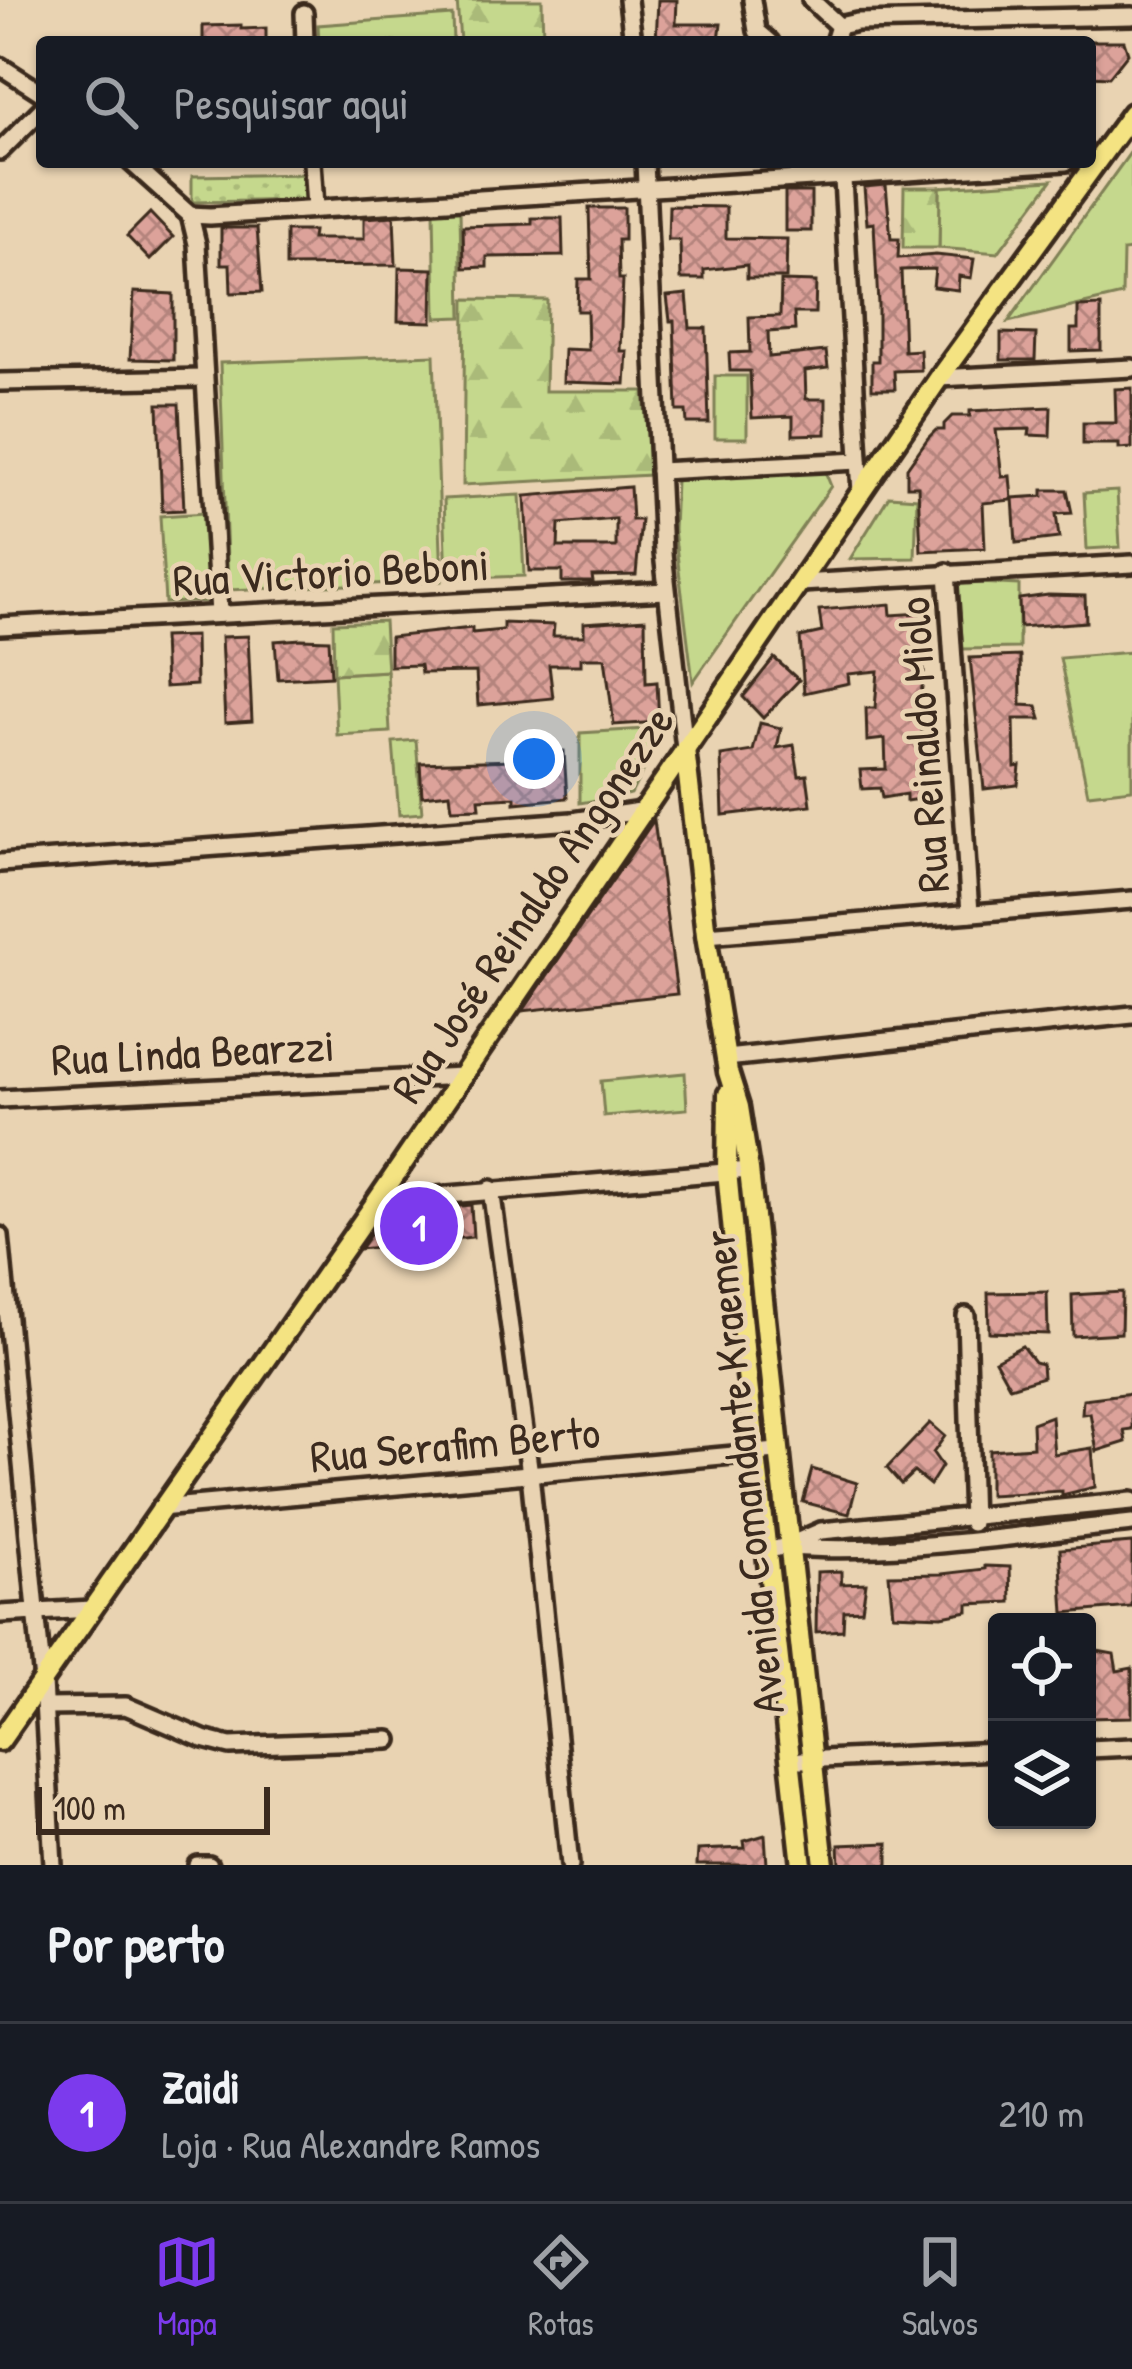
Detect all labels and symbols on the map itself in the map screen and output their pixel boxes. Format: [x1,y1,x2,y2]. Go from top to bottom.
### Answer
street label: Rua Victorio Beboni [171,533,491,610]
street label: Rua Reinaldo Miolo [882,595,963,895]
street label: Rua José Reinaldo Angonezze [376,693,687,1114]
your location [504,729,564,789]
street label: Rua Linda Bearzzi [50,1014,336,1089]
pin: 1 [380,1181,458,1271]
street label: Avenida Comandante Kraemer [687,1227,798,1717]
street label: Rua Serafim Berto [308,1400,602,1487]
scale bar [36,1781,270,1834]

